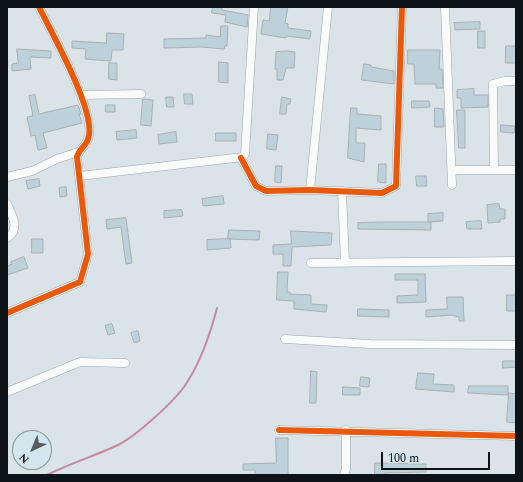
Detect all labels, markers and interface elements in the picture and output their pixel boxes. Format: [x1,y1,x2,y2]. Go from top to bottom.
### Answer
north arrow [12,430,52,470]
scale bar [383,444,492,470]
text: N [15,449,33,468]
text: 100 m [388,449,419,468]

